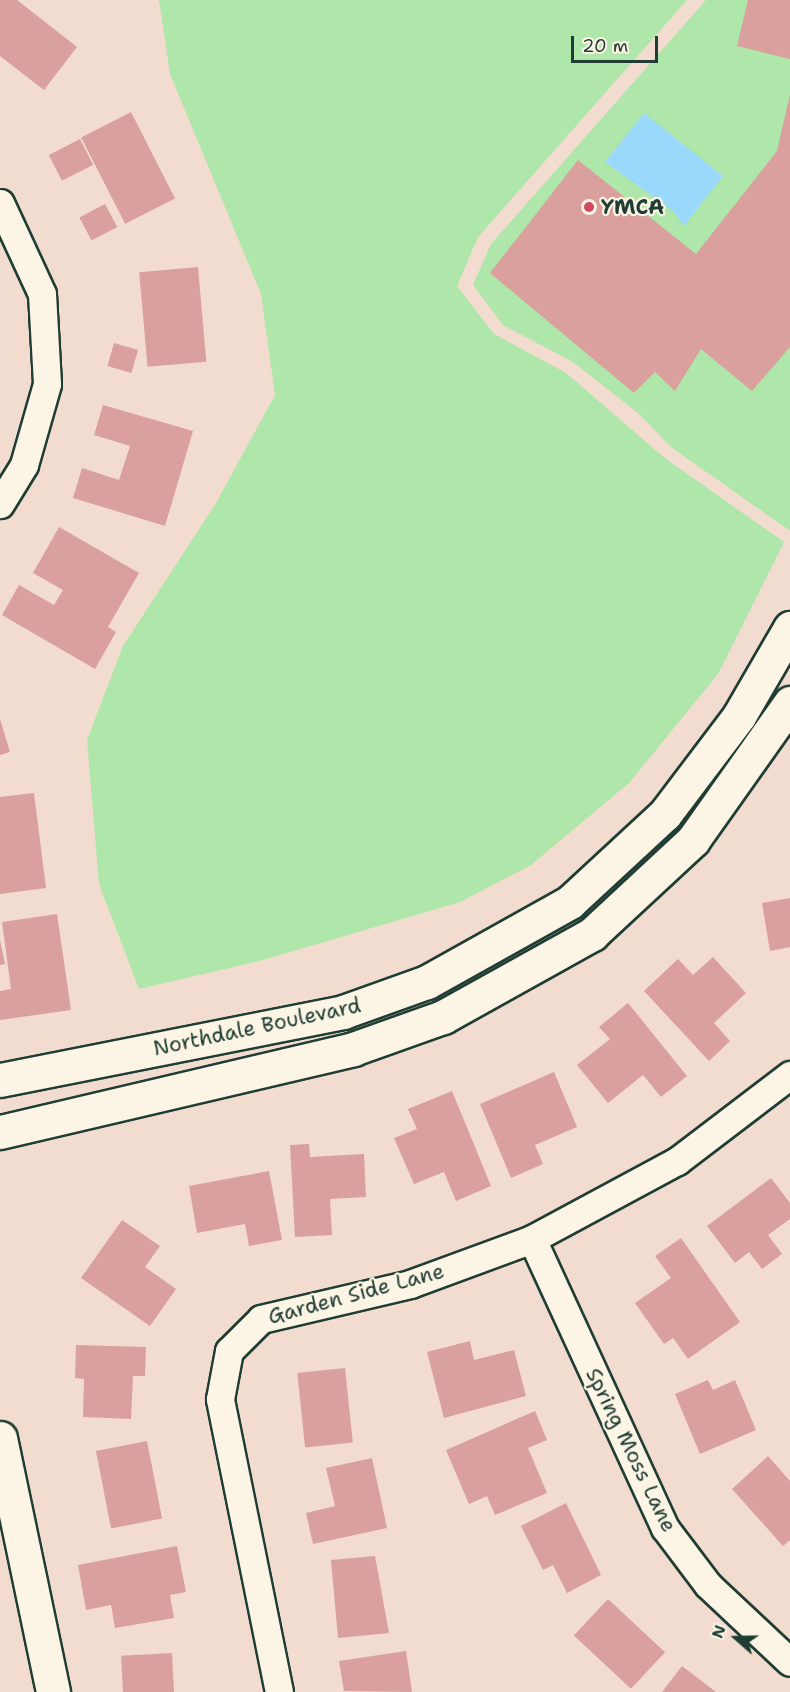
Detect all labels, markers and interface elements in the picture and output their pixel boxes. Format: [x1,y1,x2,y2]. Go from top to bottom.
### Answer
scale bar [574,24,661,62]
text: 20 m [582,34,628,58]
place label: YMCA [601,194,664,220]
marker: YMCA [582,200,596,214]
street label: Northdale Boulevard [151,993,363,1061]
street label: Garden Side Lane [265,1258,447,1330]
street label: Spring Moss Lane [580,1364,682,1536]
north arrow [706,1608,766,1668]
text: N [707,1622,731,1641]

